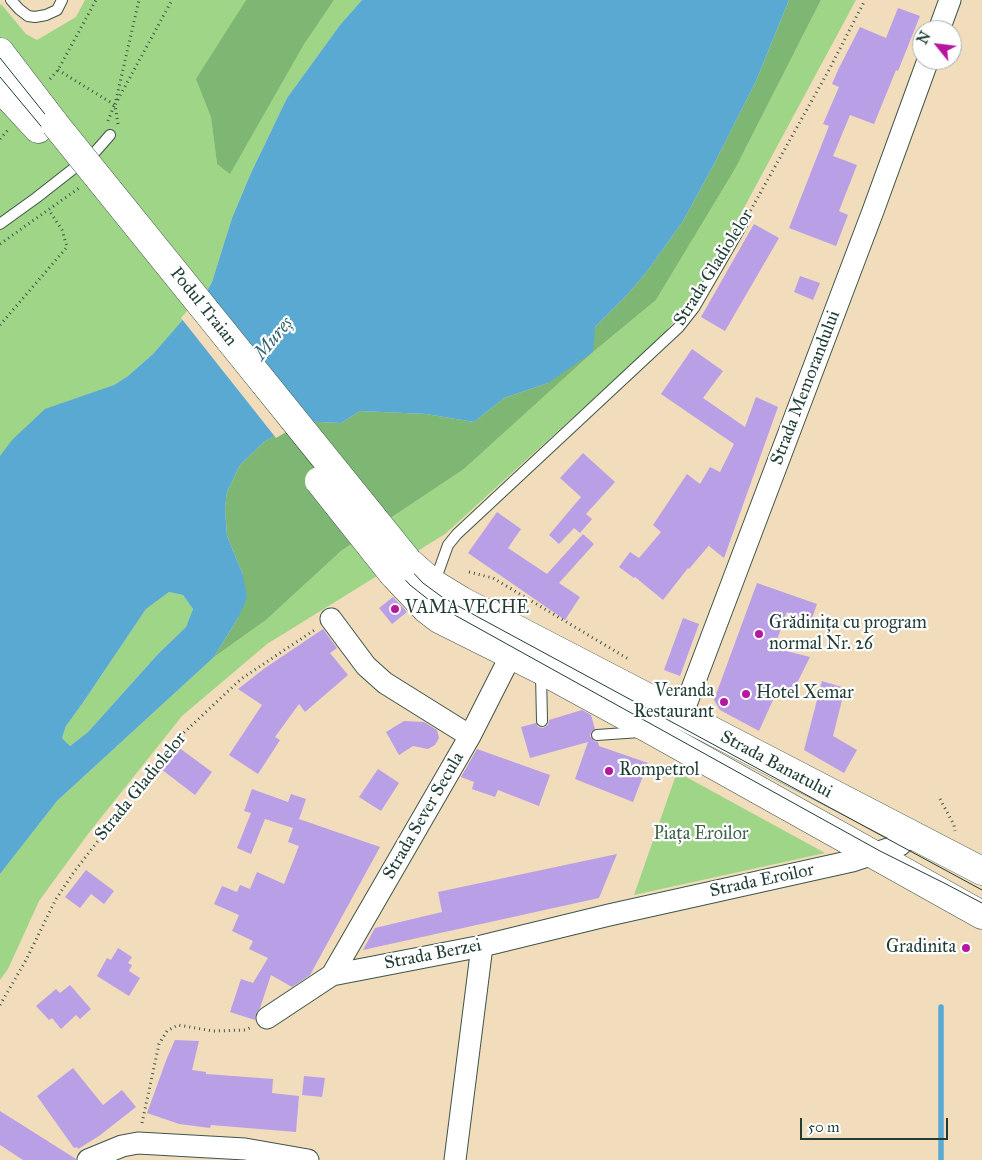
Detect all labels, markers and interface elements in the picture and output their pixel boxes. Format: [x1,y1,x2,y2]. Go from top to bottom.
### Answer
north arrow [912,20,962,70]
text: N [914,29,935,47]
street label: Strada Gladiolelor [670,206,758,330]
street label: Podul Traian [165,263,241,351]
street label: Strada Memorandului [767,308,845,468]
water label: Mureș [250,313,298,365]
place label: VAMA VECHE [405,598,529,620]
marker: VAMA VECHE [389,603,401,615]
place label: Grădinița cu program normal Nr. 26 [769,613,927,656]
marker: Grădinița cu program normal Nr. 26 [753,628,765,640]
place label: Veranda Restaurant [633,681,714,724]
place label: Hotel Xemar [756,683,854,705]
marker: Hotel Xemar [740,688,752,700]
marker: Veranda Restaurant [718,696,730,708]
street label: Strada Banatului [716,726,836,804]
street label: Strada Gladiolelor [91,728,191,846]
street label: Strada Sever Secula [379,749,469,883]
place label: Rompetrol [619,760,699,782]
marker: Rompetrol [603,765,615,777]
park label: Piața Eroilor [653,824,749,846]
street label: Strada Eroilor [708,859,816,903]
street label: Strada Berzei [383,935,483,975]
place label: Gradinita [886,937,956,959]
marker: Gradinita [960,942,972,954]
scale bar [802,1108,950,1140]
text: 50 m [808,1118,840,1136]

